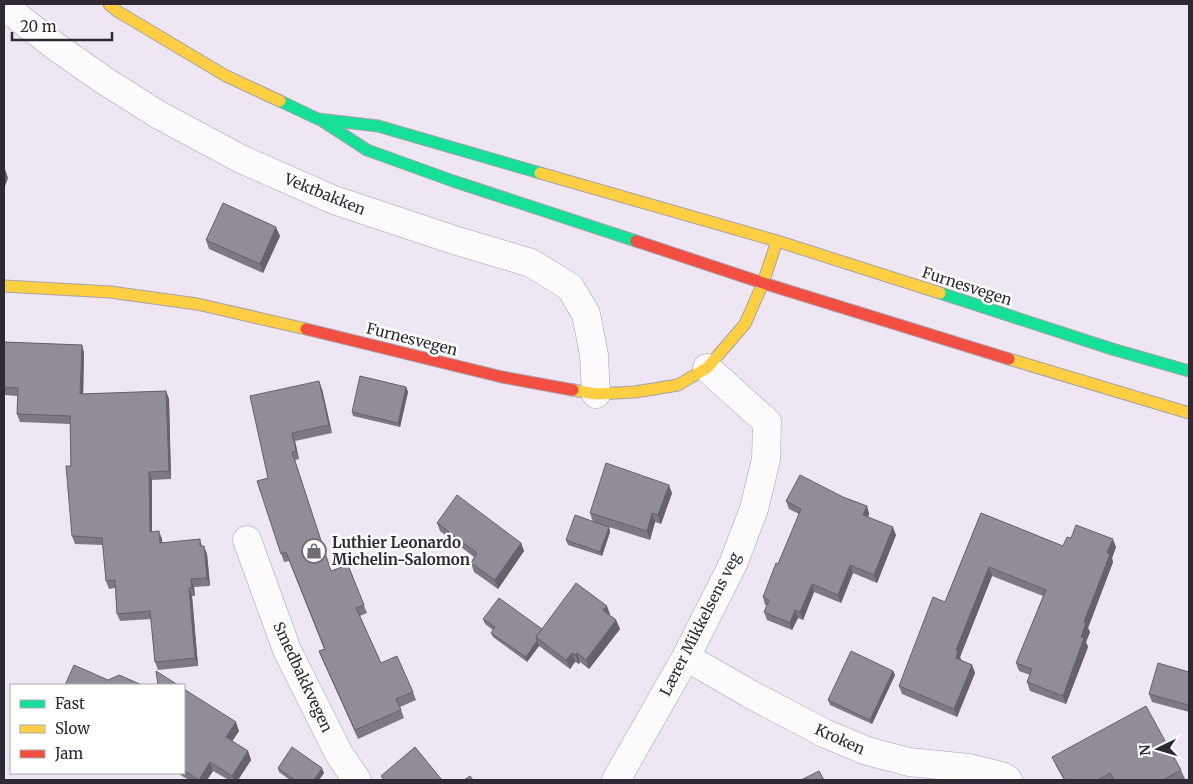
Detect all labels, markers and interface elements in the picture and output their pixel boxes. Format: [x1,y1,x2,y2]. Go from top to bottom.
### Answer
scale bar [12,10,112,42]
text: 20 m [20,17,57,36]
street label: Vektbakken [281,169,368,219]
street label: Furnesvegen [920,263,1014,309]
street label: Furnesvegen [364,319,460,360]
place label: Luthier Leonardo Michelin-Salomon [332,533,470,569]
shop icon: Luthier Leonardo Michelin-Salomon [301,538,327,564]
street label: Lærer Mikkelsens veg [655,549,745,699]
street label: Smedbakkvegen [269,619,337,735]
legend [10,684,185,774]
text: Fast [55,694,85,713]
text: Slow [55,719,90,738]
street label: Kroken [812,720,868,758]
north arrow [1133,724,1183,774]
text: Jam [54,744,83,763]
text: N [1136,744,1154,756]

